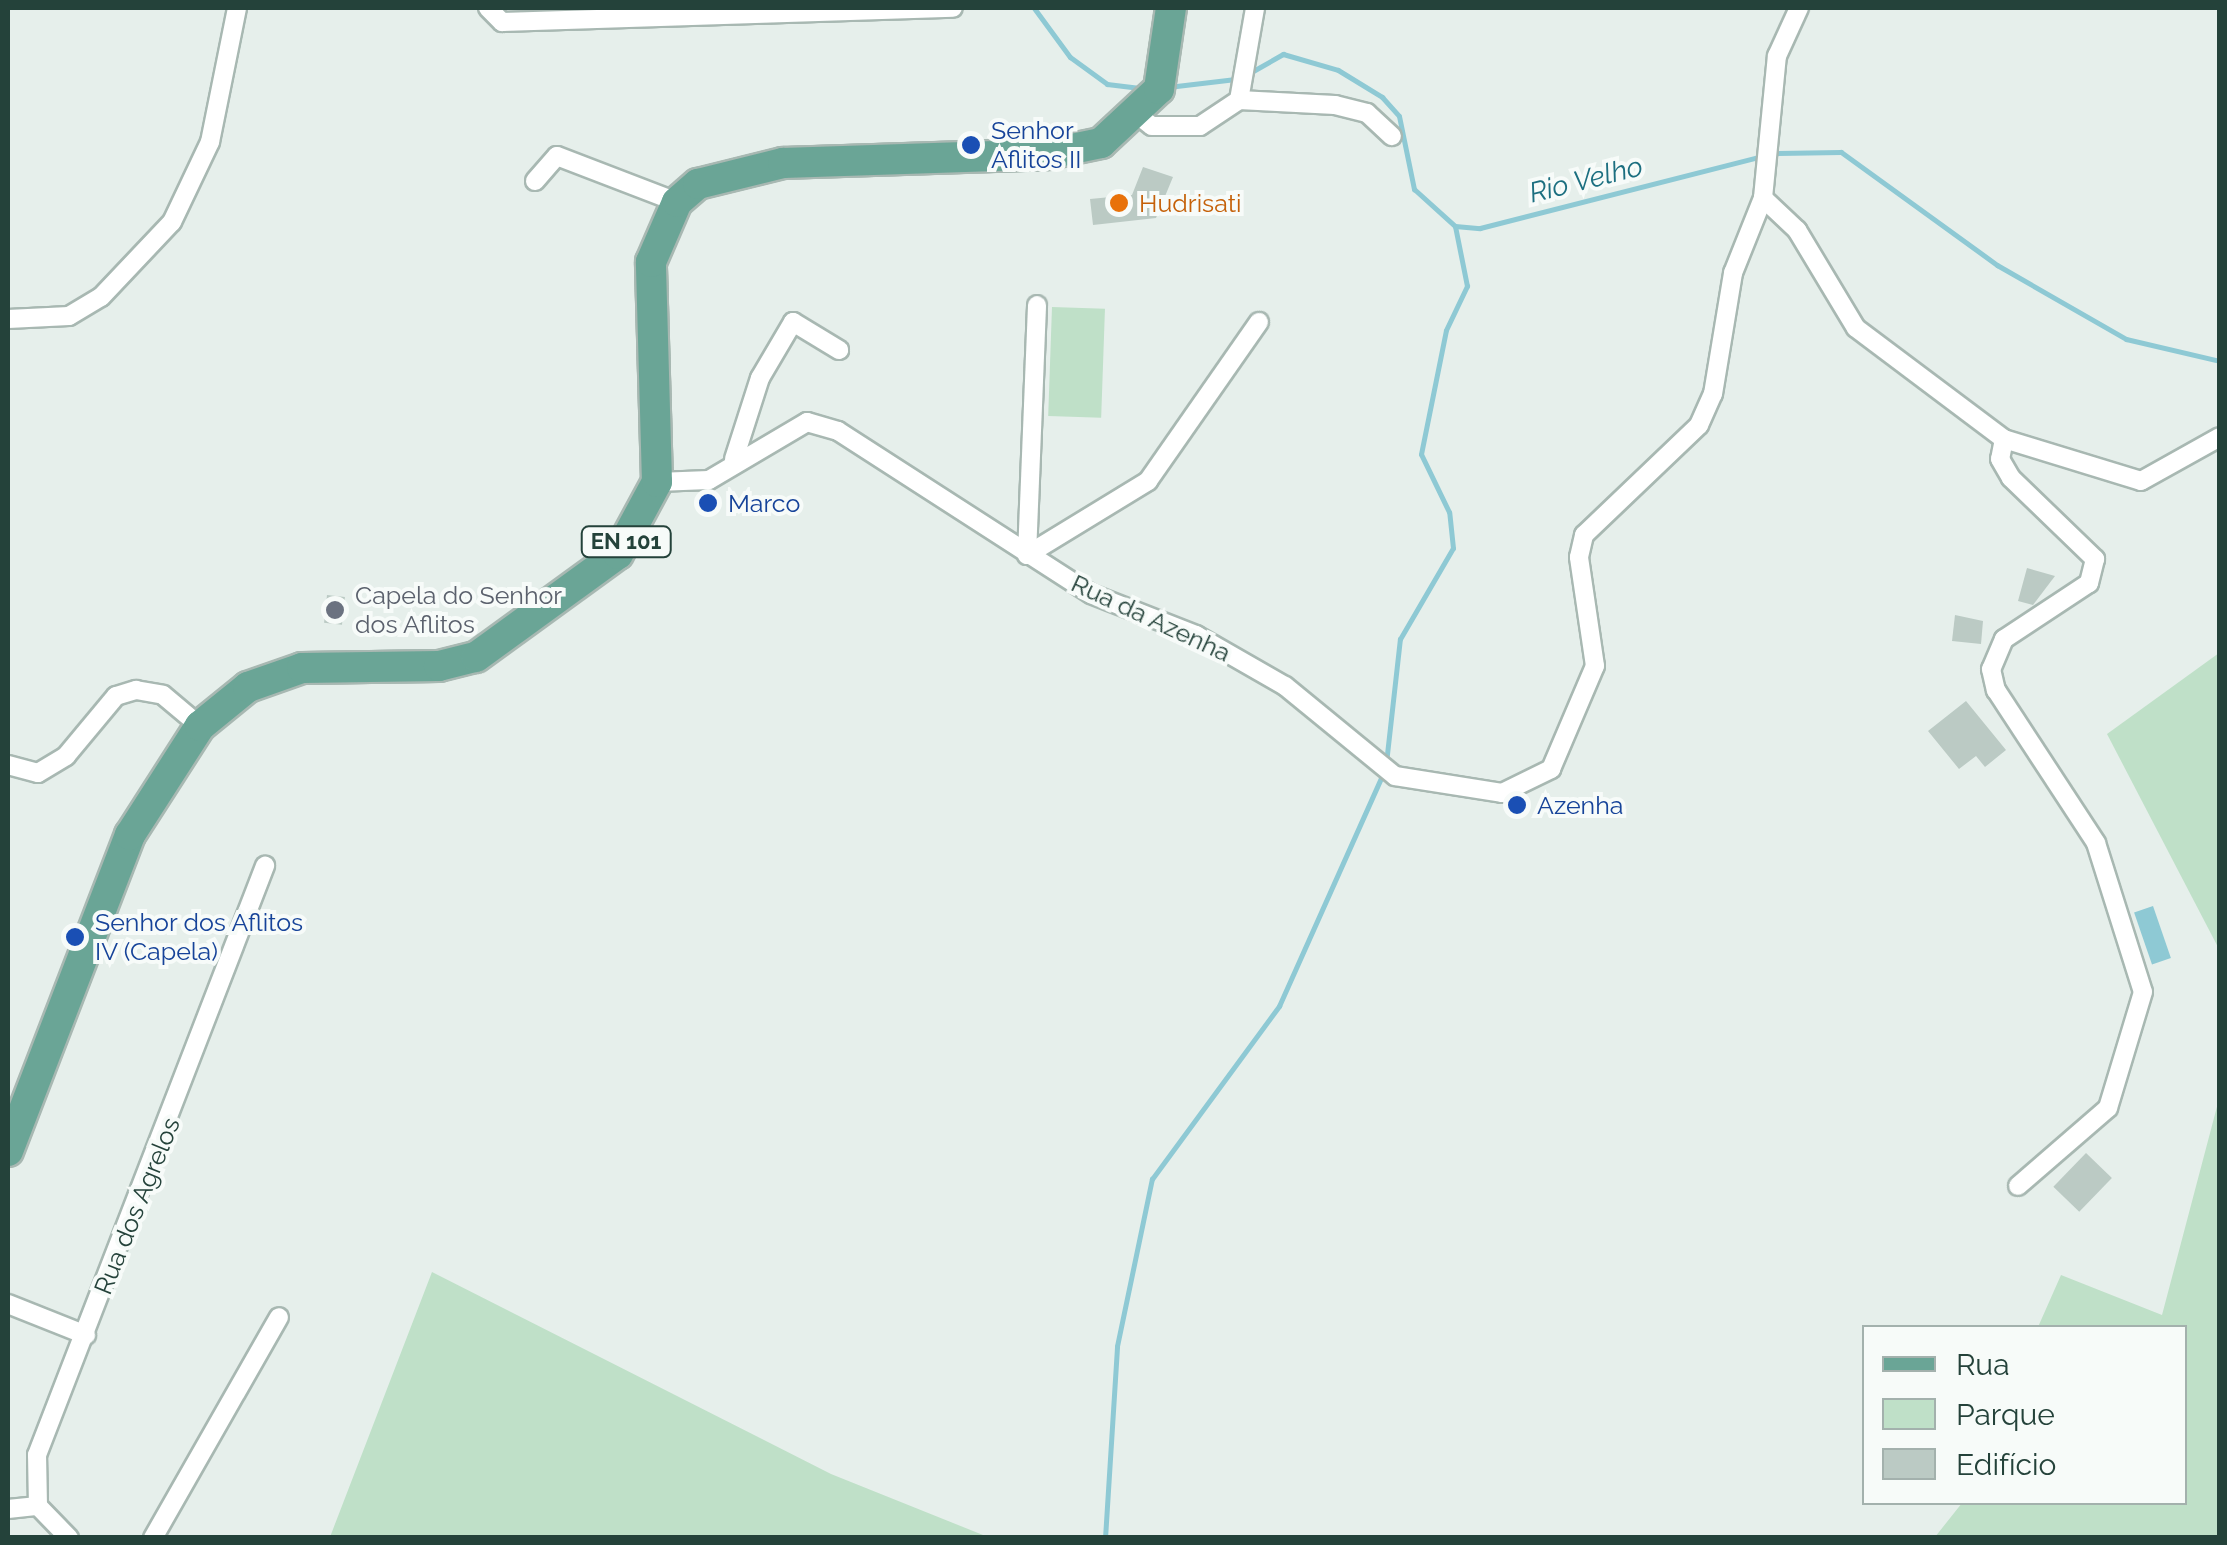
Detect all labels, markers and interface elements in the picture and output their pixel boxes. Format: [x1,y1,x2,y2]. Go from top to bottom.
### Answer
place label: Senhor Aflitos II [991,116,1081,175]
marker: Senhor Aflitos II [960,134,982,156]
water label: Rio Velho [1525,150,1647,210]
place label: Hudrisati [1139,188,1241,218]
marker: Hudrisati [1108,192,1130,214]
place label: Marco [728,488,800,518]
marker: Marco [697,492,719,514]
road number: EN 101 [578,525,674,559]
street label: Rua da Azenha [1066,568,1236,668]
place label: Capela do Senhor dos Aflitos [355,581,562,640]
marker: Capela do Senhor dos Aflitos [324,599,346,621]
place label: Azenha [1537,790,1623,820]
marker: Azenha [1506,794,1528,816]
place label: Senhor dos Aflitos IV (Capela) [95,908,305,967]
marker: Senhor dos Aflitos IV (Capela) [64,926,86,948]
street label: Rua dos Agrelos [88,1113,186,1299]
legend [1862,1325,2187,1505]
text: Rua [1956,1347,2010,1382]
text: Parque [1956,1397,2055,1432]
text: Edifício [1956,1447,2056,1482]

